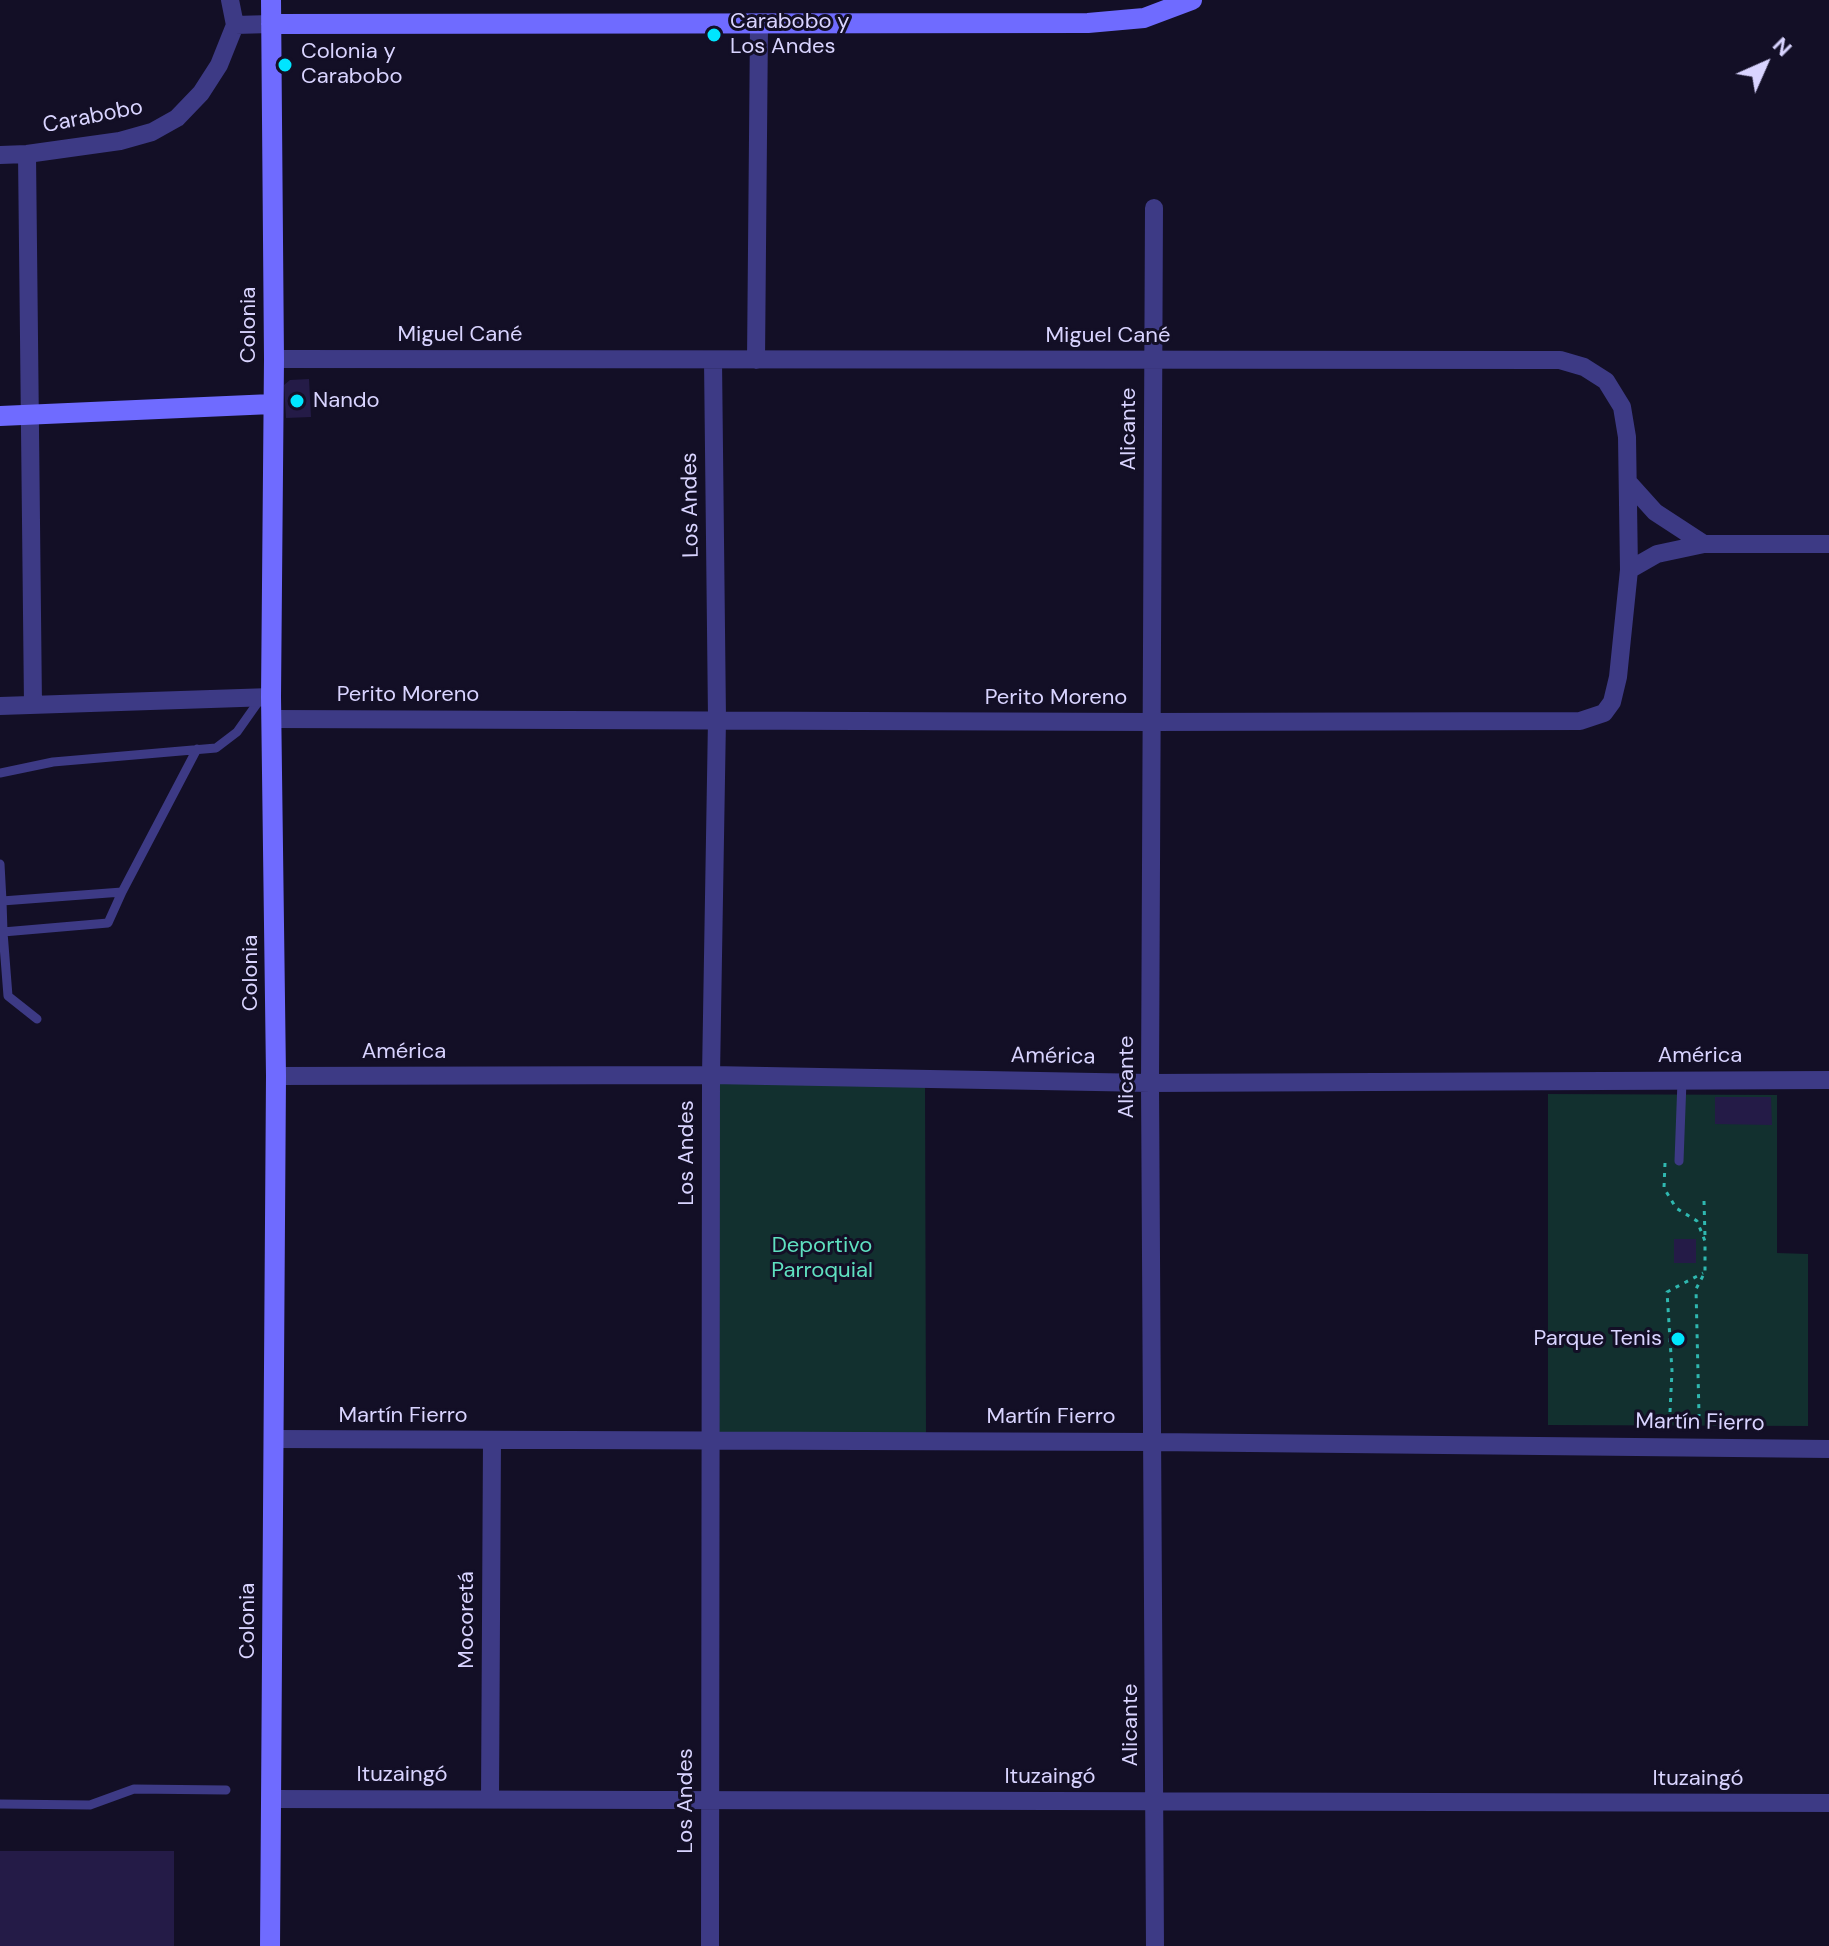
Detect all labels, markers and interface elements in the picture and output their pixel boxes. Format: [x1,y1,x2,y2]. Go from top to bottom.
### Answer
place label: Carabobo y Los Andes [730,9,850,60]
north arrow [1725,24,1805,104]
marker: Carabobo y Los Andes [705,26,723,44]
text: N [1766,31,1798,63]
place label: Colonia y Carabobo [301,39,402,90]
marker: Colonia y Carabobo [276,56,294,74]
street label: Carabobo [41,94,145,140]
street label: Colonia [236,287,262,363]
street label: Miguel Cané [398,322,522,348]
street label: Miguel Cané [1046,323,1170,349]
place label: Nando [313,388,380,414]
street label: Alicante [1116,388,1142,470]
marker: Nando [288,392,306,410]
street label: Los Andes [677,452,705,558]
street label: Perito Moreno [337,682,479,708]
street label: Perito Moreno [985,685,1127,711]
street label: Colonia [238,935,264,1011]
street label: Alicante [1114,1036,1140,1118]
street label: América [362,1039,446,1065]
street label: América [1010,1043,1096,1071]
street label: América [1658,1043,1742,1069]
street label: Los Andes [674,1100,700,1206]
park label: Deportivo Parroquial [771,1233,873,1284]
place label: Parque Tenis [1533,1326,1662,1352]
marker: Parque Tenis [1669,1330,1687,1348]
street label: Martín Fierro [338,1403,468,1429]
street label: Martín Fierro [986,1404,1116,1430]
street label: Martín Fierro [1635,1409,1765,1437]
street label: Mocoretá [454,1571,480,1669]
street label: Colonia [235,1583,261,1659]
street label: Alicante [1118,1684,1144,1766]
street label: Los Andes [673,1748,699,1854]
street label: Ituzaingó [356,1762,448,1788]
street label: Ituzaingó [1004,1764,1096,1790]
street label: Ituzaingó [1652,1766,1744,1792]

